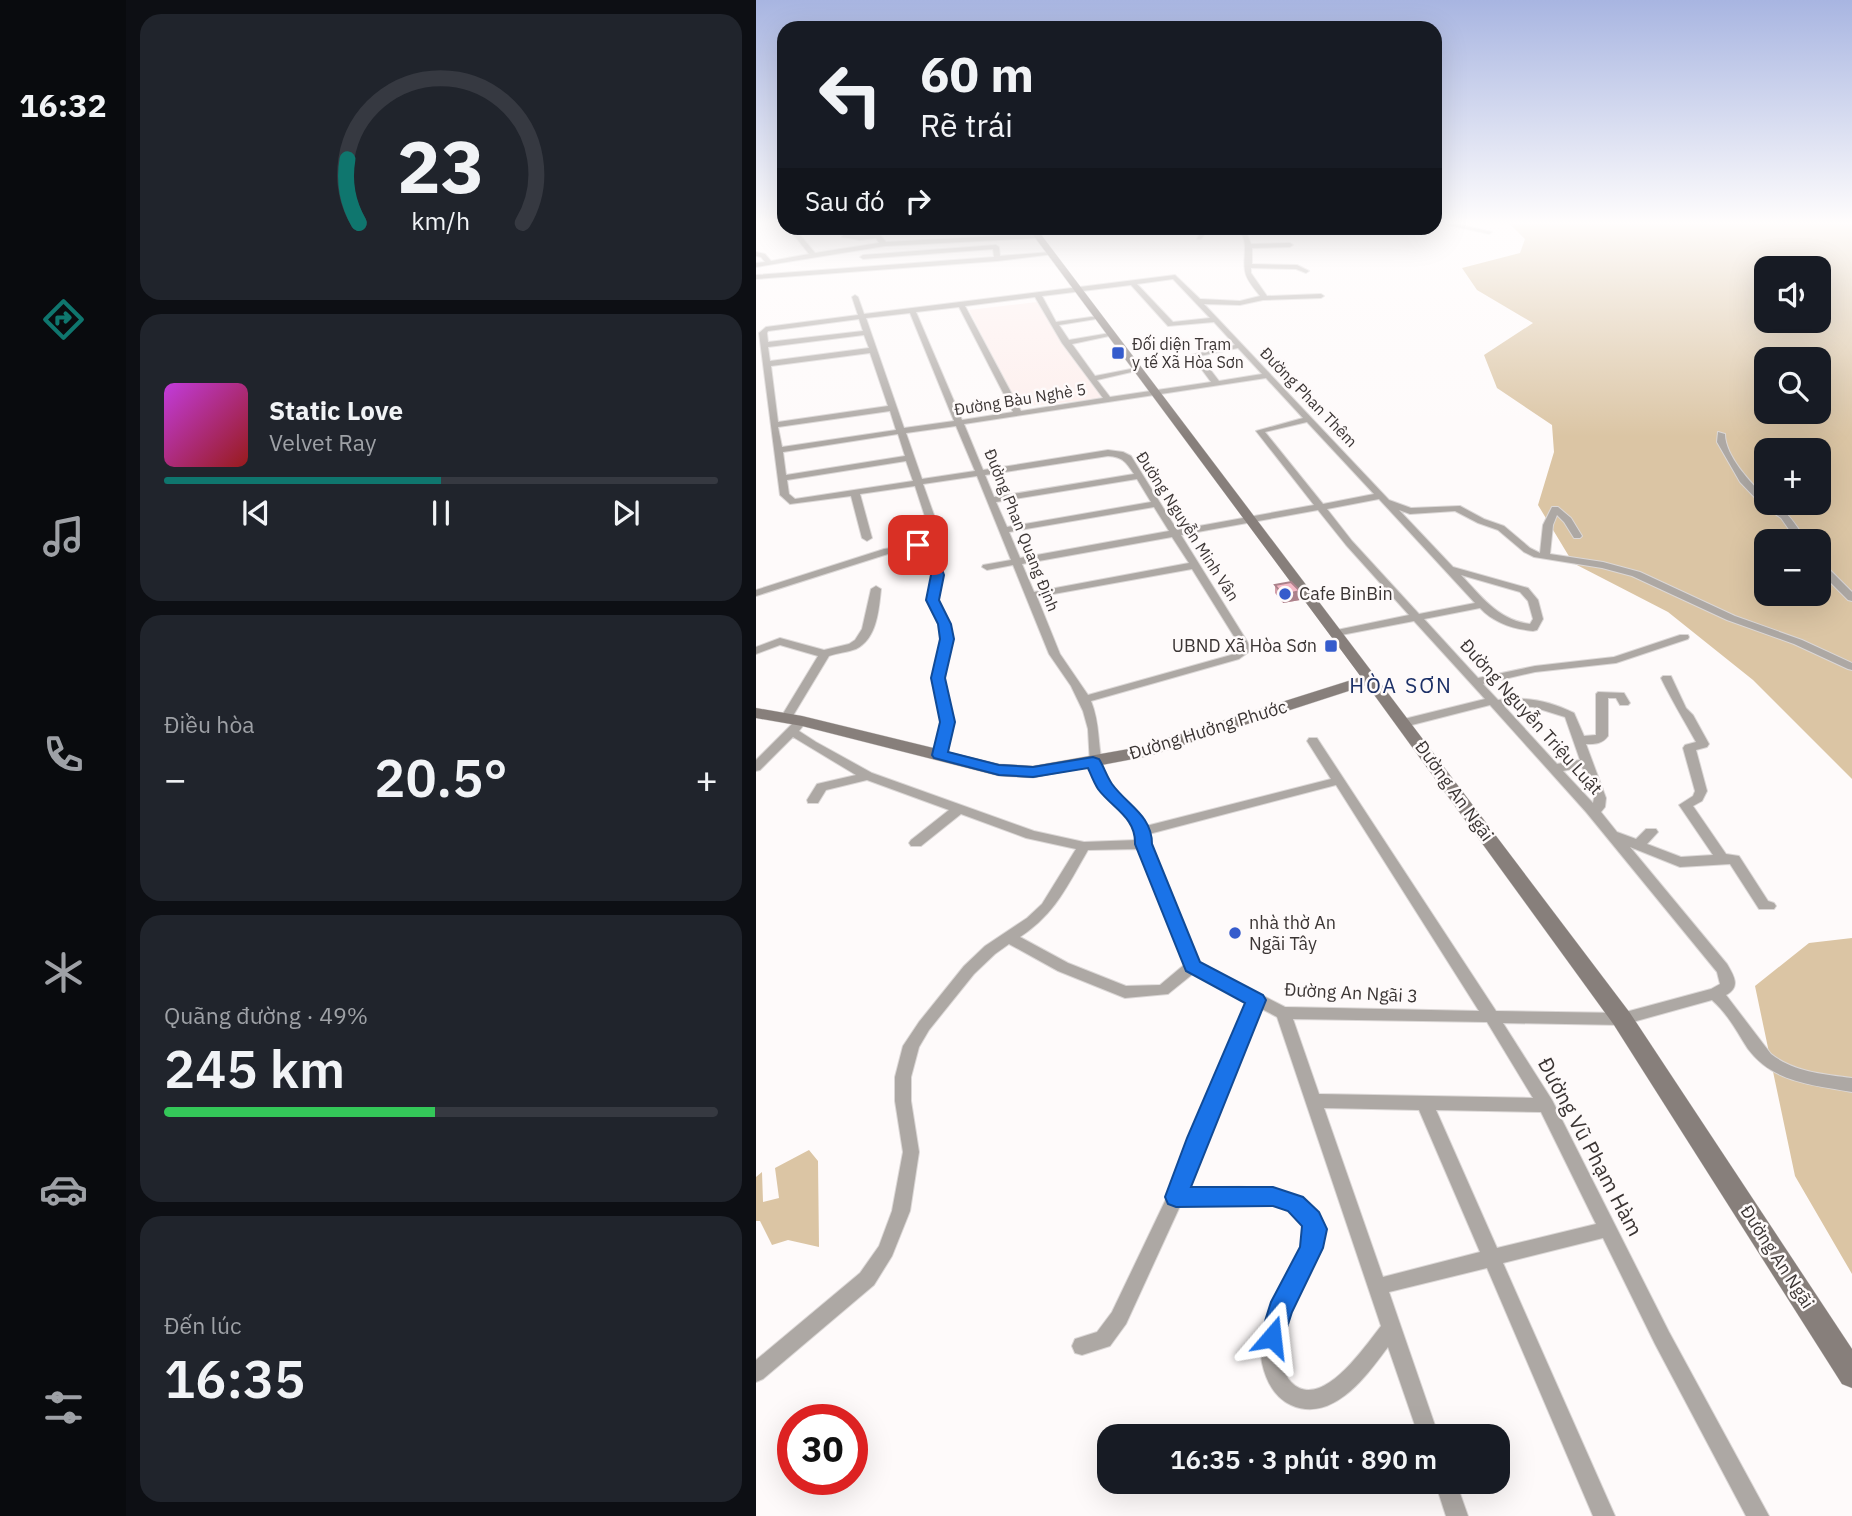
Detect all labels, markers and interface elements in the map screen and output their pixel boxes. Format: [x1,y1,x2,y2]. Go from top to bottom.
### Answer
text: 60 m [920,42,1034,105]
icon: left [805,49,896,140]
text: 16:32 [19,84,107,126]
text: Rẽ trái [920,104,1013,146]
text: 23 [397,119,485,214]
icon: right [899,182,937,220]
text: Sau đó [805,184,885,218]
text: km/h [412,204,470,237]
map controls [1754,256,1831,606]
button: sound [1754,256,1831,333]
icon: directions [39,295,88,344]
place label: Đối diện Trạm y tế Xã Hòa Sơn [1132,334,1244,372]
street label: Đường Phan Thêm [1256,343,1362,451]
marker: Đối diện Trạm y tế Xã Hòa Sơn [1110,345,1126,361]
button: search [1754,347,1831,424]
street label: Đường Bàu Nghè 5 [953,379,1087,419]
text: Static Love [269,393,403,427]
text: Velvet Ray [269,427,376,457]
button: + [1754,438,1831,515]
street label: Đường Phan Quang Định [980,446,1064,614]
street label: Đường Nguyễn Minh Vân [1132,447,1244,605]
icon: previous [237,494,275,532]
icon: pause [422,494,460,532]
icon: next [607,494,645,532]
icon: music [39,512,88,561]
pin [888,515,948,575]
icon: arrive [899,526,937,564]
button: − [1754,529,1831,606]
place label: Cafe BinBin [1299,582,1393,605]
marker: Cafe BinBin [1277,586,1293,602]
place label: UBND Xã Hòa Sơn [1172,634,1317,657]
street label: Đường Nguyễn Triệu Luật [1455,634,1607,799]
marker: UBND Xã Hòa Sơn [1323,638,1339,654]
district label: HÒA SƠN [1349,671,1453,699]
street label: Đường Hưởng Phước [1126,695,1290,764]
text: Điều hòa [164,709,255,739]
icon: phone [39,730,88,779]
street label: Đường An Ngãi [1410,736,1499,845]
text: 20.5° [374,744,508,811]
text: − [164,754,187,803]
text: + [695,754,718,803]
place label: nhà thờ An Ngãi Tây [1249,911,1336,955]
marker: nhà thờ An Ngãi Tây [1227,925,1243,941]
icon: climate [39,948,88,997]
street label: Đường An Ngãi 3 [1284,978,1418,1007]
text: Quãng đường · 49% [164,1000,368,1030]
text: 245 km [164,1035,345,1102]
street label: Đường Vũ Phạm Hàm [1532,1052,1650,1241]
icon: car [39,1165,88,1214]
street label: Đường An Ngãi [1735,1201,1819,1313]
position arrow [1235,1300,1309,1374]
text: Đến lúc [164,1310,242,1340]
text: 16:35 [164,1345,305,1412]
icon: filters [39,1383,88,1432]
speed limit sign: 30 [777,1404,868,1495]
text: 16:35 · 3 phút · 890 m [1170,1442,1437,1476]

